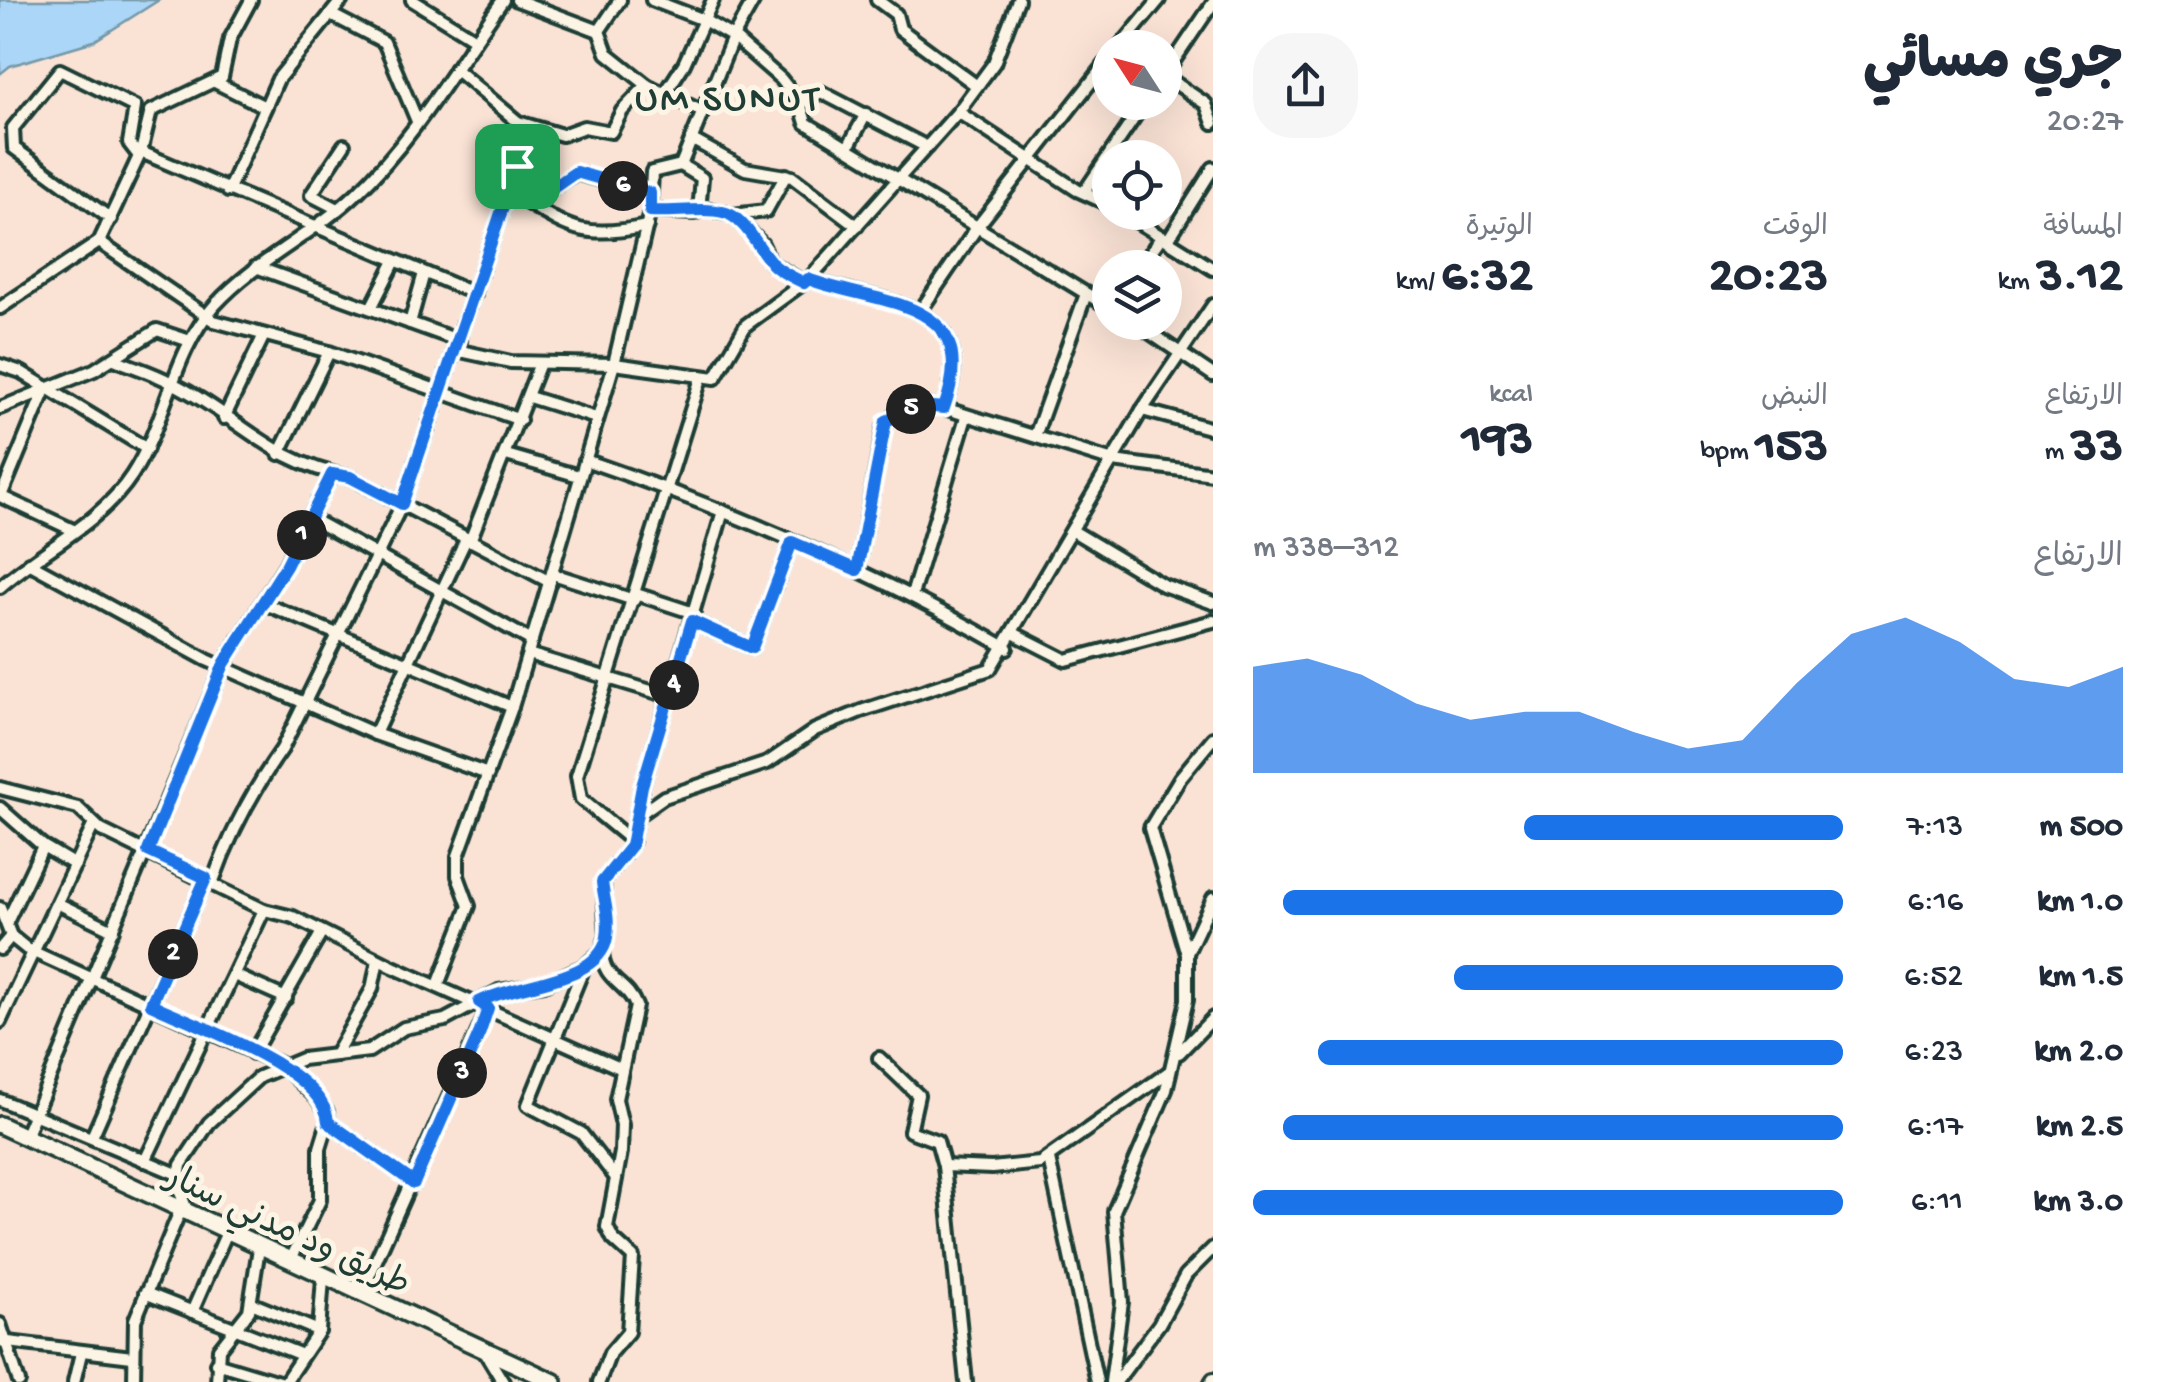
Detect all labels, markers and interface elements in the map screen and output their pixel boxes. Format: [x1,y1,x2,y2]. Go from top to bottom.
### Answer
north arrow [1092,30,1182,120]
map controls [1092,30,1182,340]
button: share [1253,33,1358,138]
text: جري مسائي [1863,34,2123,98]
district label: UM SUNUT [635,78,821,125]
text: 20:27 [2047,104,2123,142]
pin [475,124,560,209]
icon: arrive [490,139,545,194]
button: locate [1092,140,1182,230]
pin: 6 [598,161,648,211]
text: 6 [616,169,630,202]
text: الوتيرة [1465,212,1533,245]
text: الوقت [1763,212,1828,245]
text: المسافة [2043,212,2123,245]
text: 6:32 [1441,249,1533,308]
text: 20:23 [1709,249,1828,308]
text: 3.12 [2037,249,2123,308]
button: layers [1092,250,1182,340]
text: /km [1396,266,1441,299]
text: km [1998,266,2037,299]
text: kcal [1489,379,1533,412]
text: النبض [1761,382,1828,415]
text: الارتفاع [2044,382,2123,415]
pin: 5 [886,384,936,434]
text: 5 [904,392,918,425]
text: 193 [1462,412,1533,471]
text: 153 [1756,419,1828,478]
text: 33 [2071,419,2123,478]
text: bpm [1700,436,1756,469]
text: m [2045,436,2071,469]
pin: 1 [277,510,327,560]
text: 1 [296,518,308,551]
text: 312–338 m [1253,530,1399,568]
text: الارتفاع [2033,540,2123,578]
pin: 4 [649,660,699,710]
text: 4 [667,668,681,701]
text: 7:13 [1907,809,1963,847]
text: 500 m [2040,809,2123,847]
text: 6:16 [1908,884,1963,922]
text: 1.0 km [2037,884,2123,922]
pin: 2 [148,929,198,979]
text: 2 [166,937,180,970]
text: 6:52 [1904,959,1963,997]
text: 1.5 km [2039,959,2123,997]
text: 6:23 [1904,1034,1963,1072]
text: 2.0 km [2035,1034,2123,1072]
pin: 3 [437,1048,487,1098]
text: 3 [455,1056,469,1089]
text: 6:17 [1907,1109,1963,1147]
text: 2.5 km [2036,1109,2123,1147]
street label: طريق ود مدني سنار [153,1157,415,1312]
text: 6:11 [1911,1184,1963,1222]
text: 3.0 km [2034,1184,2123,1222]

